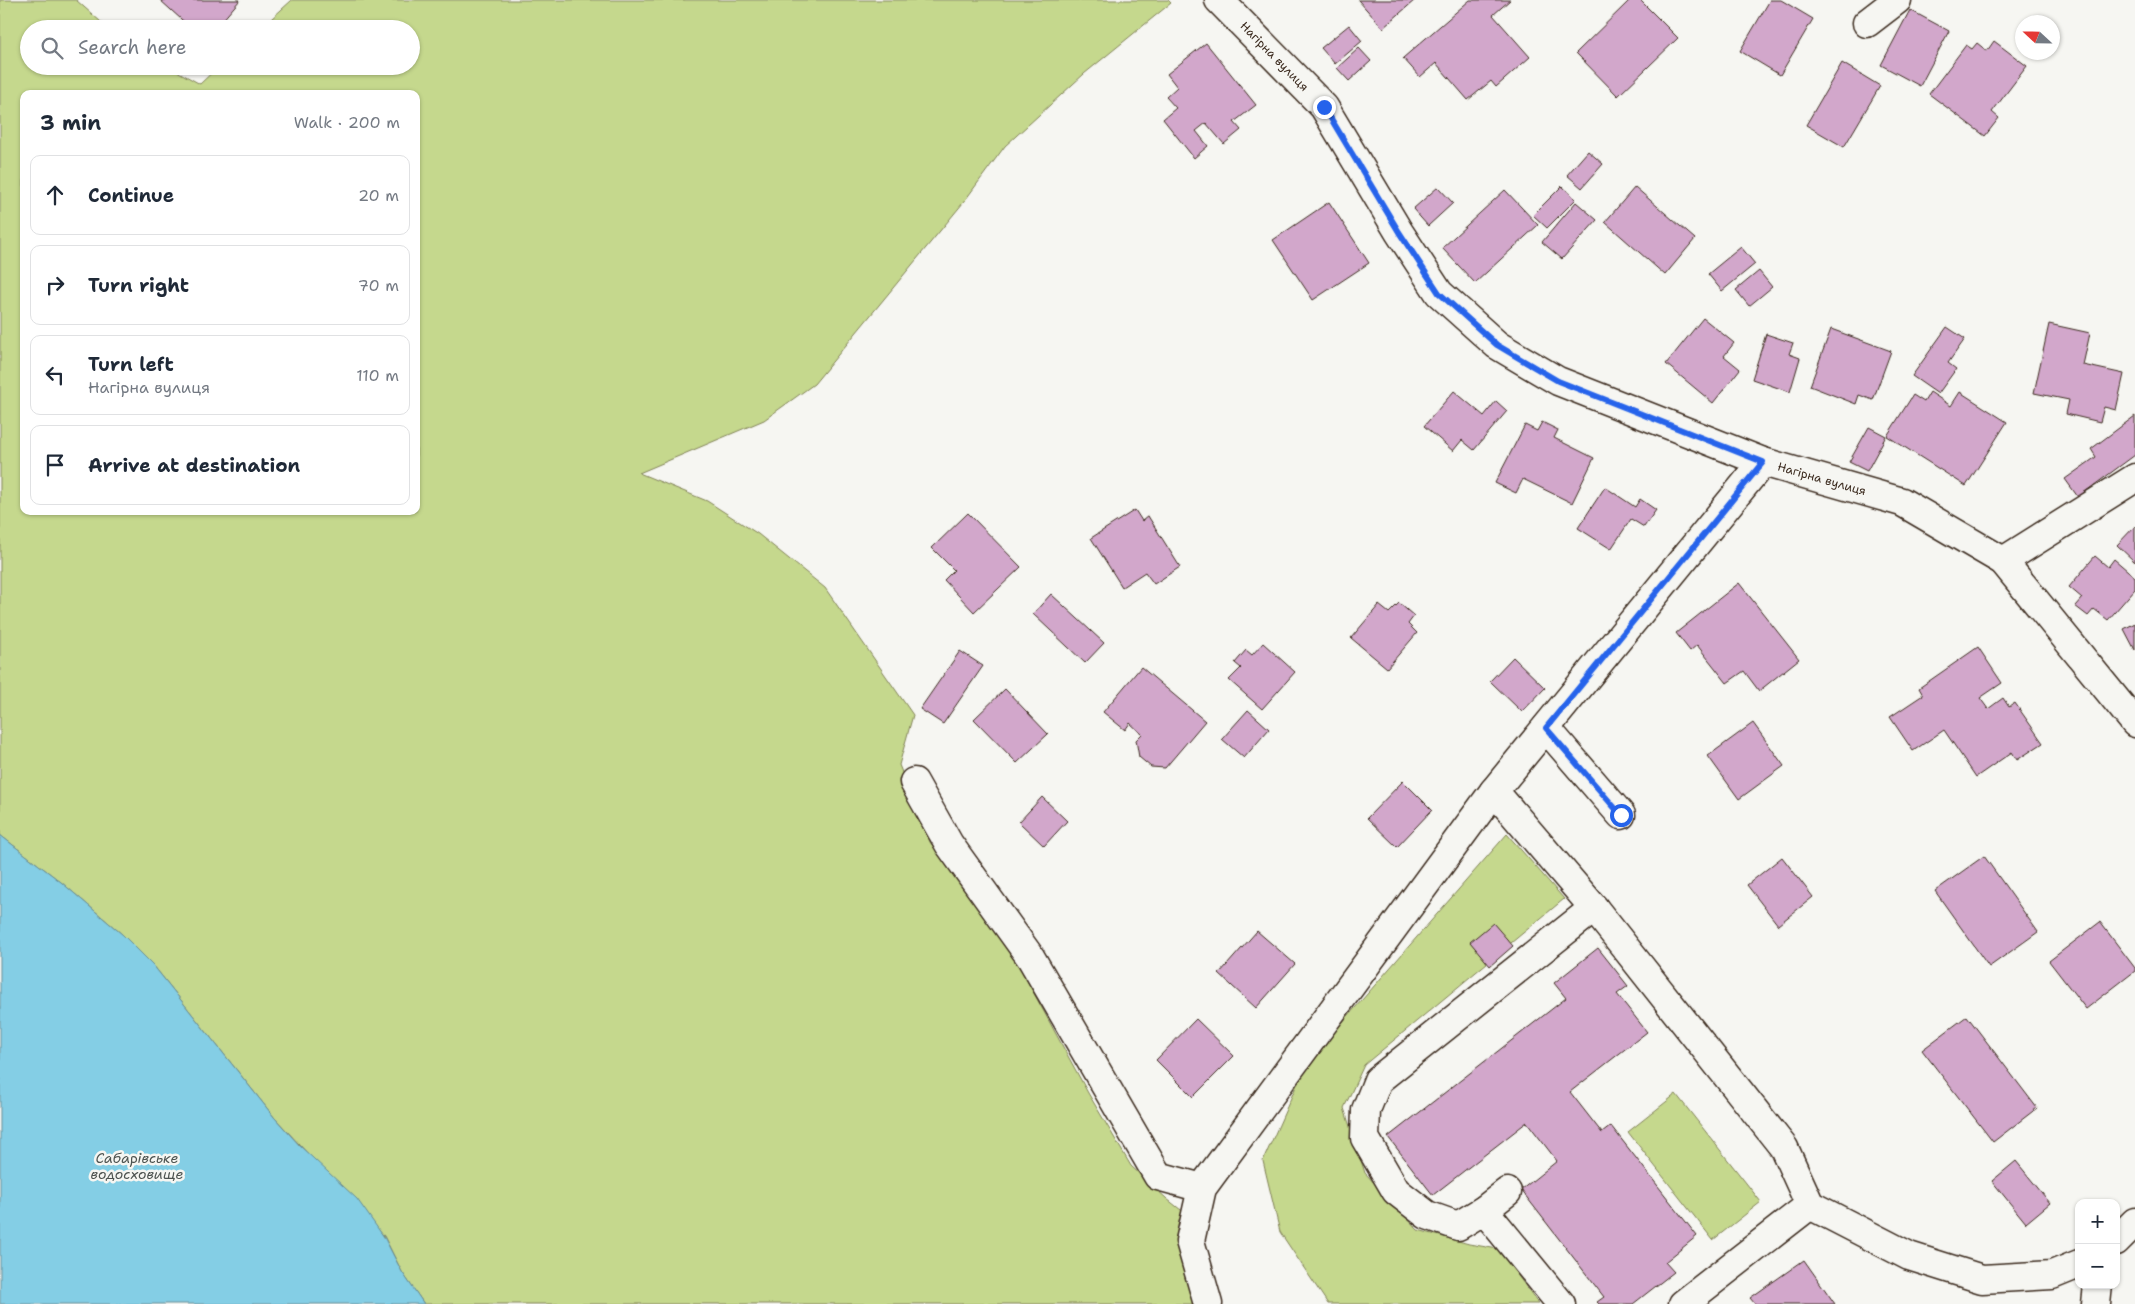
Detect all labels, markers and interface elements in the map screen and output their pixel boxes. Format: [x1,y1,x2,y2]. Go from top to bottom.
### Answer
north arrow [2015,15,2060,60]
street label: Нагірна вулиця [1237,18,1312,95]
search box [20,20,420,75]
icon: search [38,34,66,62]
text: Search here [78,35,187,60]
route end [1313,96,1336,119]
text: 3 min [40,109,101,137]
text: Walk · 200 m [294,112,400,133]
icon: ahead [41,181,69,209]
text: Continue [88,183,174,208]
text: 20 m [358,185,399,206]
icon: right [41,271,69,299]
text: Turn right [88,273,189,298]
text: 70 m [358,275,399,296]
text: Turn left [88,352,174,377]
icon: left [41,361,69,389]
text: 110 m [356,365,399,386]
text: Нагірна вулиця [88,377,210,398]
icon: arrive [41,451,69,479]
text: Arrive at destination [88,453,300,478]
street label: Нагірна вулиця [1776,459,1868,499]
route start [1610,804,1633,827]
water label: Сабарівське водосховище [91,1149,184,1183]
map controls [2075,1199,2120,1289]
button: + [2075,1199,2120,1244]
button: − [2075,1244,2120,1289]

